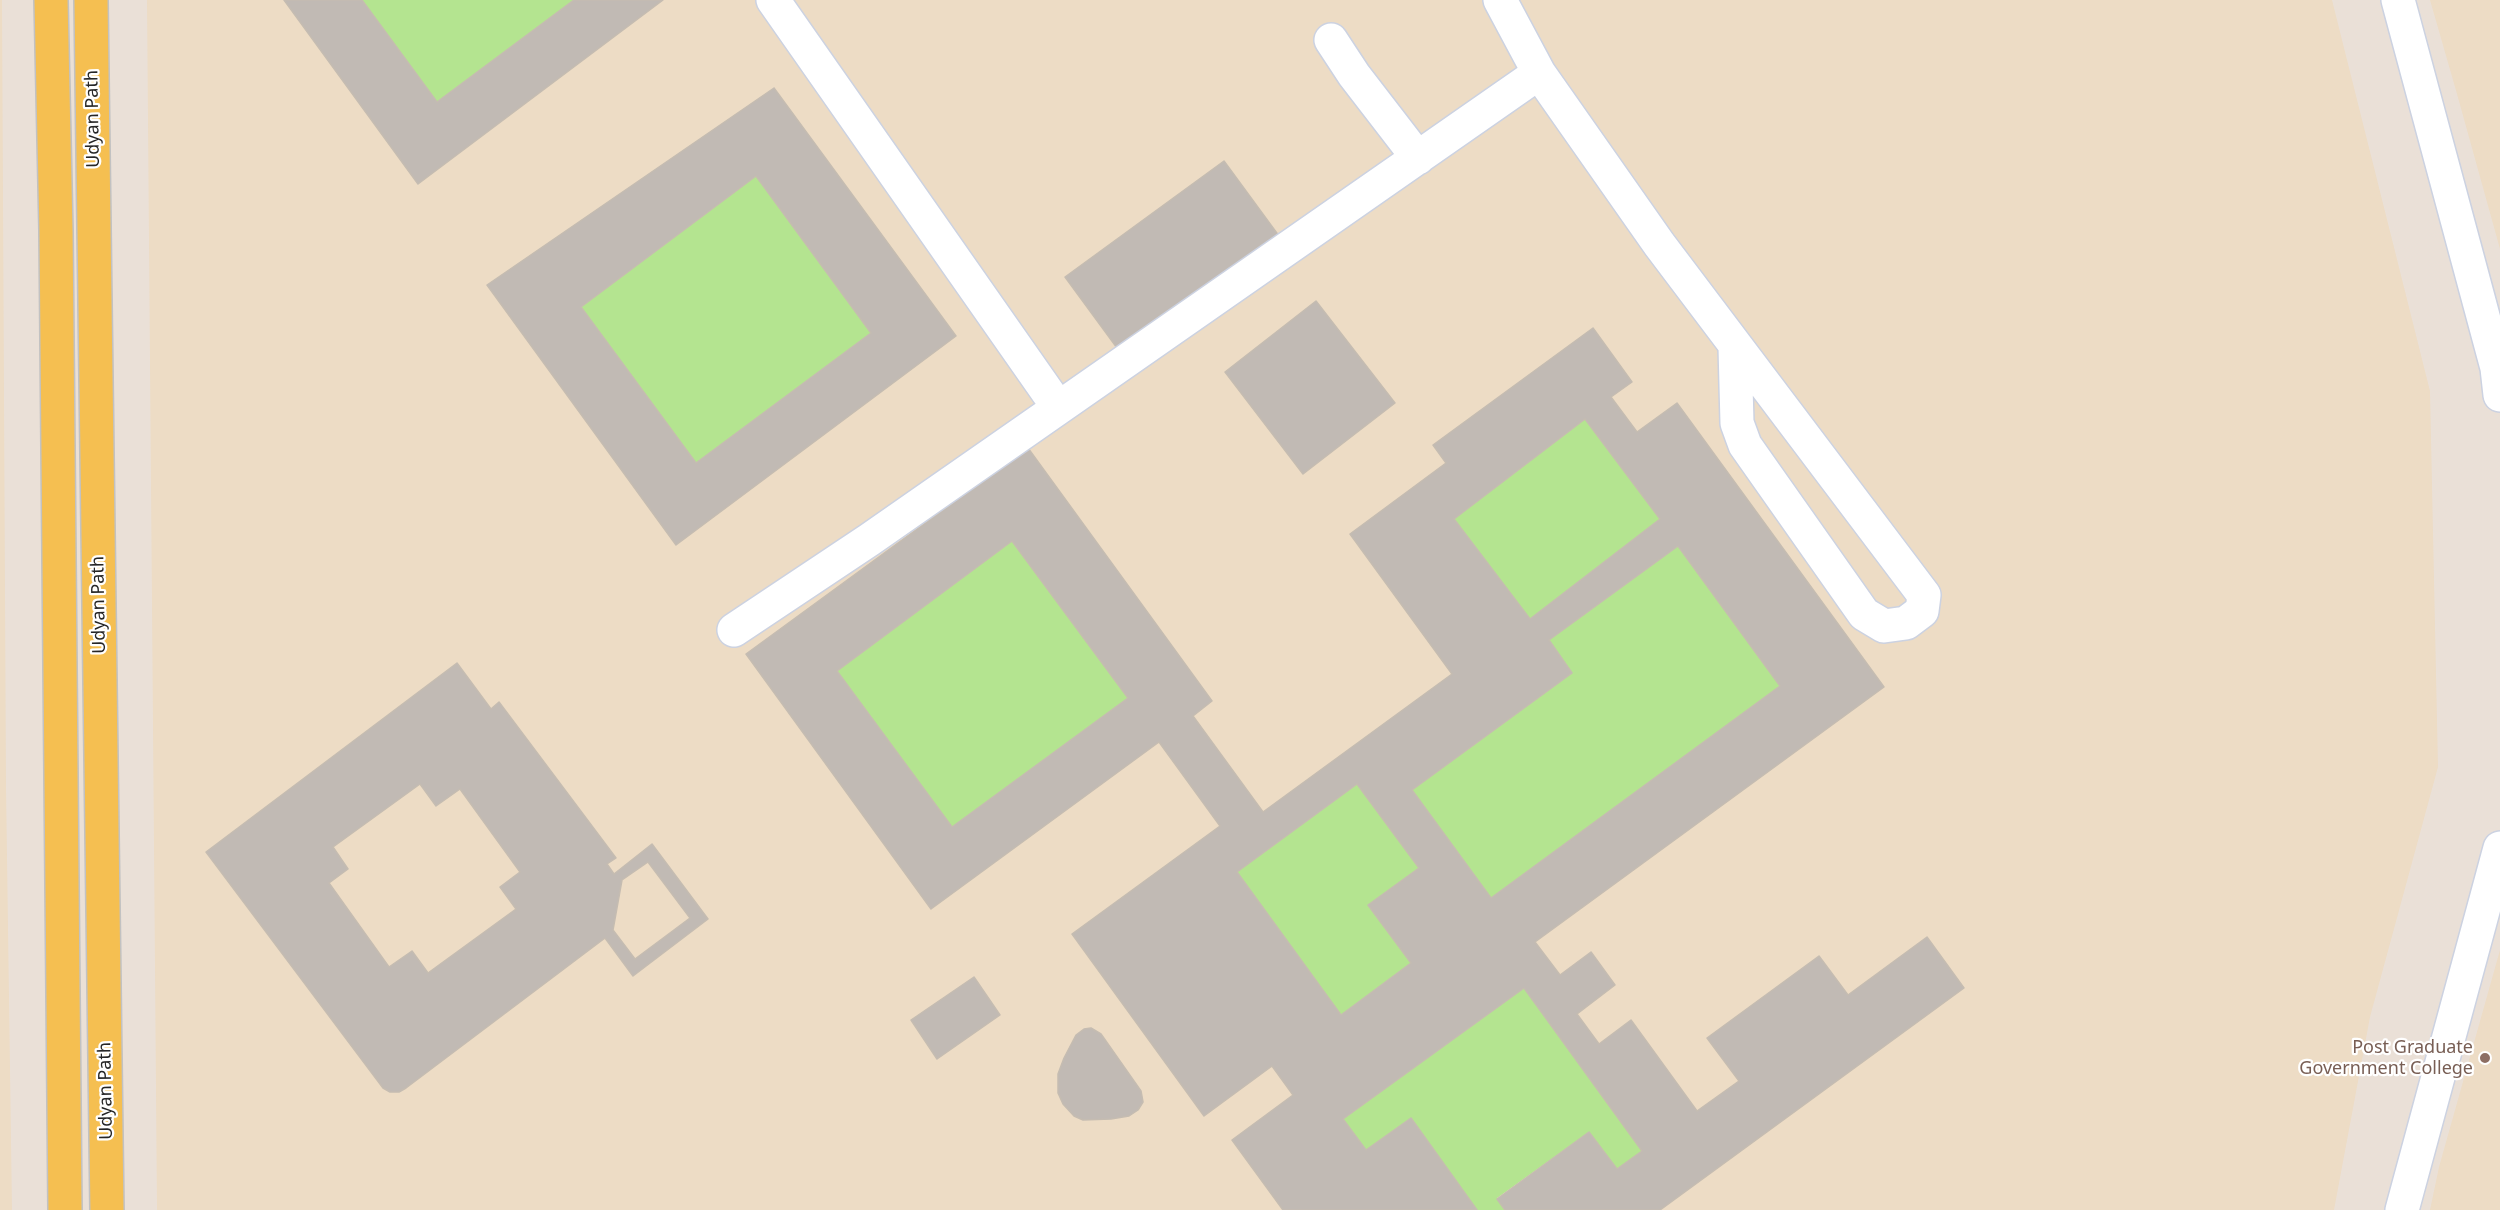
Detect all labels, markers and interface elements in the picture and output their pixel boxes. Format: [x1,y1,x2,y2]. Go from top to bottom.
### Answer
street label: Udyan Path [81,70,105,168]
street label: Udyan Path [87,556,111,654]
place label: Post Graduate Government College [2299,1037,2473,1080]
street label: Udyan Path [94,1042,118,1140]
marker: Post Graduate Government College [2478,1051,2492,1065]

